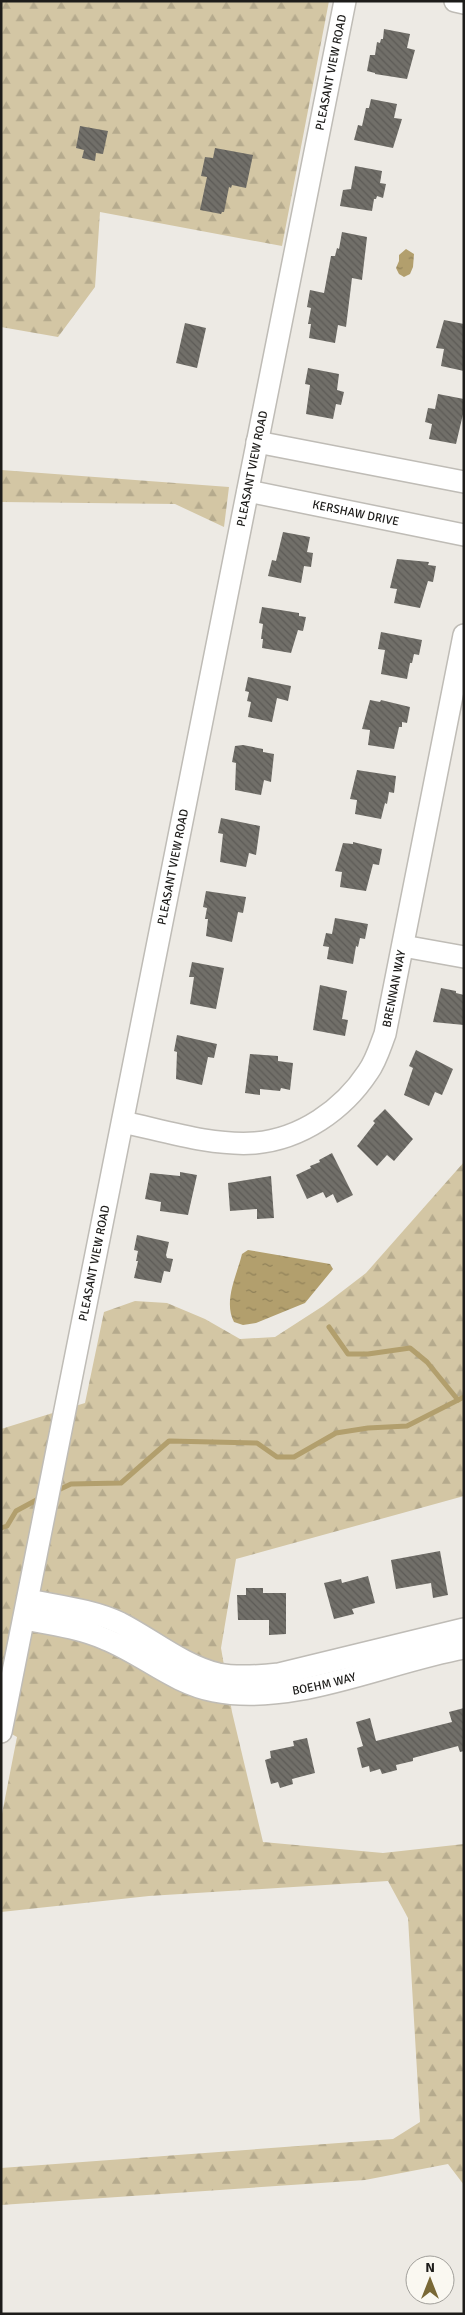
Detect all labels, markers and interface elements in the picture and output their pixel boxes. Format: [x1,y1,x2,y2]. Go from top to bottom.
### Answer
street label: PLEASANT VIEW ROAD [312,13,350,132]
street label: PLEASANT VIEW ROAD [233,409,271,528]
street label: KERSHAW DRIVE [311,497,401,529]
street label: PLEASANT VIEW ROAD [154,807,192,926]
street label: BRENNAN WAY [379,949,409,1029]
street label: PLEASANT VIEW ROAD [75,1204,113,1322]
street label: BOEHM WAY [291,1669,358,1698]
north arrow [405,2255,455,2305]
text: N [425,2259,435,2276]

